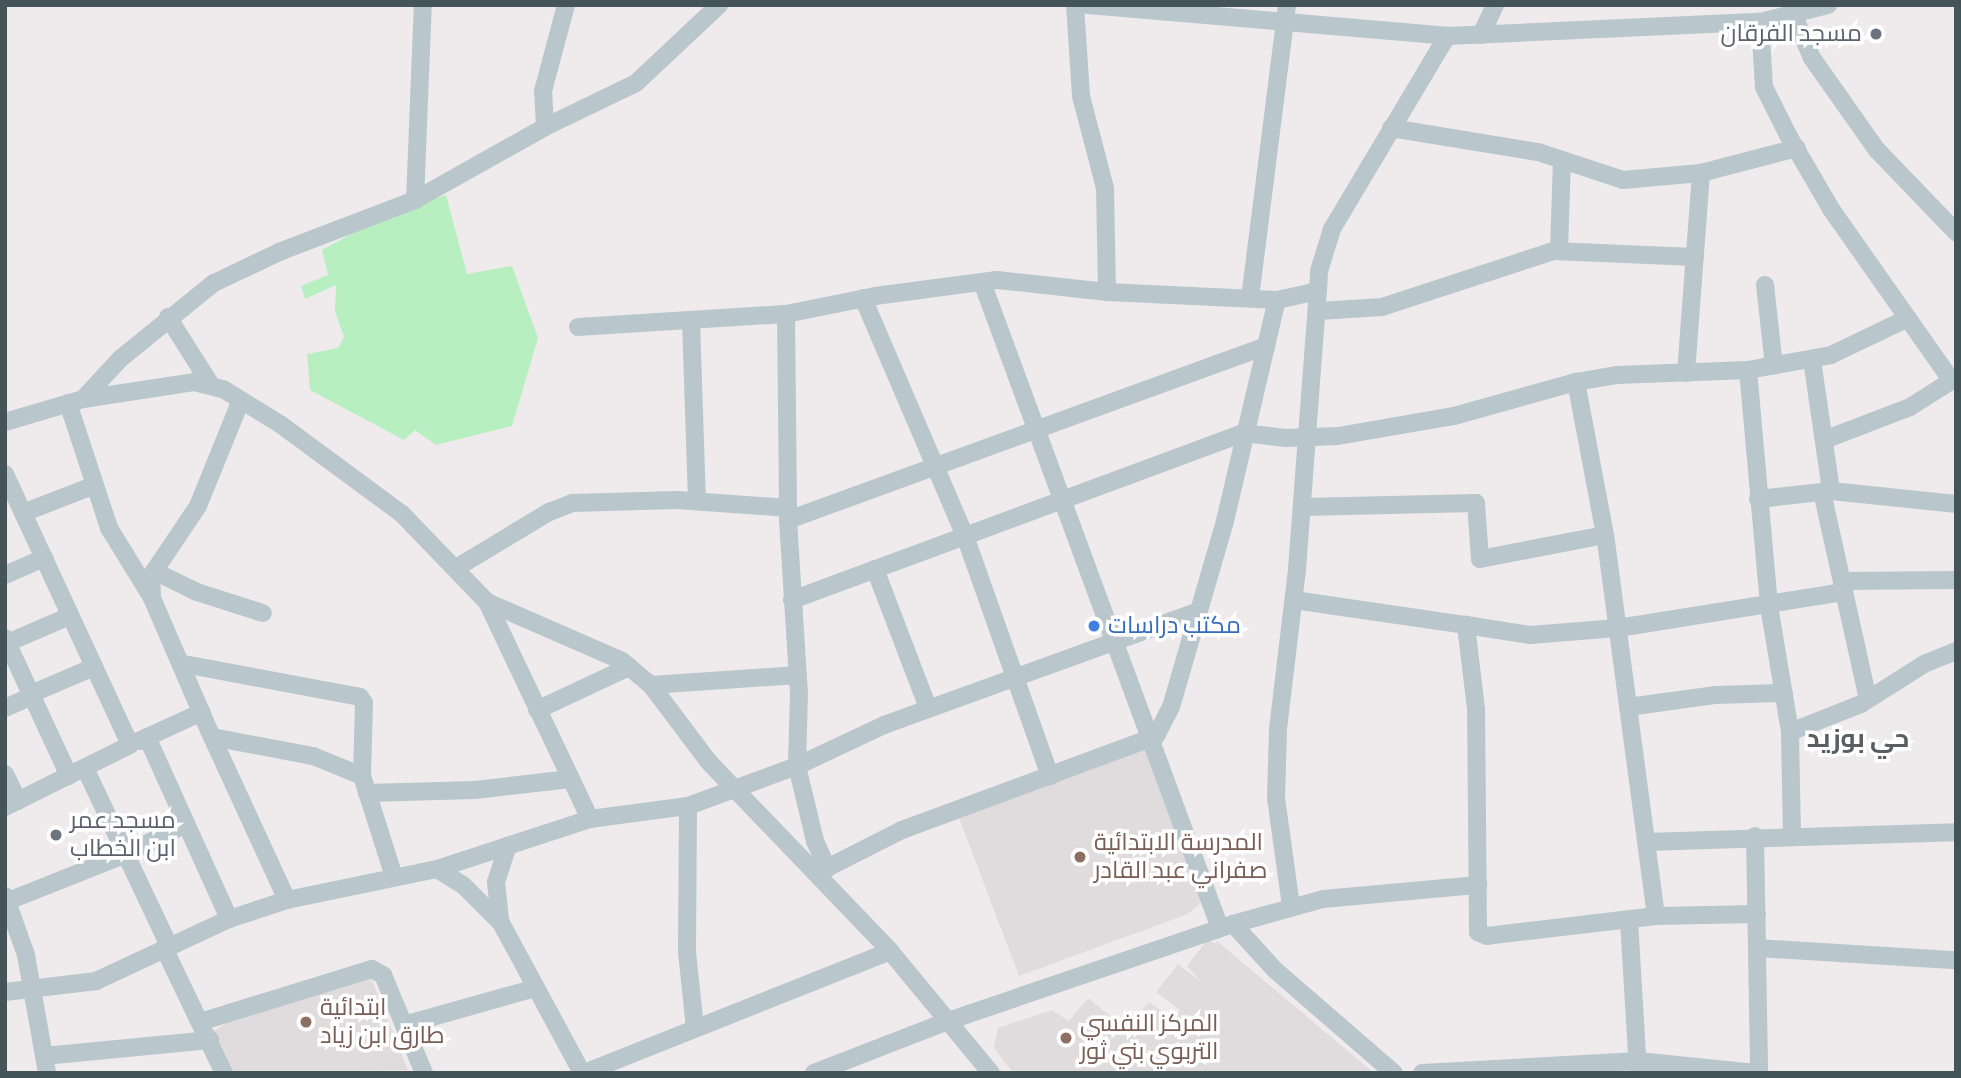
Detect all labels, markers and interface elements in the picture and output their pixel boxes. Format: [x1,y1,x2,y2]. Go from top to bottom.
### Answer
place label: مسجد الفرقان [1721,20,1862,48]
marker: مسجد الفرقان [1868,26,1884,42]
place label: مكتب دراسات [1108,612,1241,640]
marker: مكتب دراسات [1086,618,1102,634]
district label: حي بوزيد [1807,723,1909,755]
place label: مسجد عمر ابن الخطاب [70,807,176,863]
marker: مسجد عمر ابن الخطاب [48,827,64,843]
place label: المدرسة الابتدائية صفراني عبد القادر [1094,829,1267,885]
marker: المدرسة الابتدائية صفراني عبد القادر [1072,849,1088,865]
place label: ابتدائية طارق ابن زياد [320,994,444,1050]
place label: المركز النفسي التربوي بني ثور [1080,1010,1218,1066]
marker: ابتدائية طارق ابن زياد [298,1014,314,1030]
marker: المركز النفسي التربوي بني ثور [1058,1030,1074,1046]

